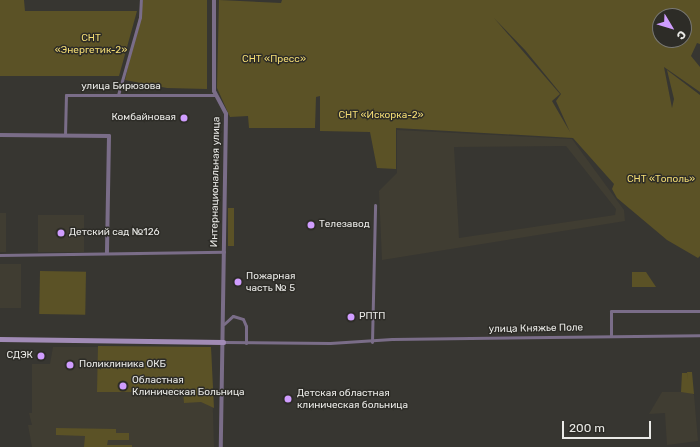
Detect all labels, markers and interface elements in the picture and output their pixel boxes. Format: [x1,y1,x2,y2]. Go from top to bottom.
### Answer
north arrow [652,8,692,48]
text: С [674,28,689,42]
park label: СНТ «Энергетик-2» [55,32,127,56]
park label: СНТ «Пресс» [242,54,306,66]
street label: улица Бирюзова [81,81,161,93]
park label: СНТ «Искорка-2» [338,110,424,122]
place label: Комбайновая [112,112,176,124]
marker: Комбайновая [179,113,189,123]
street label: Интернациональная улица [209,117,223,247]
park label: СНТ «Тополь» [627,174,695,186]
place label: Телезавод [319,219,370,231]
marker: Телезавод [306,220,316,230]
place label: Детский сад №126 [69,227,160,239]
marker: Детский сад №126 [56,228,66,238]
place label: Пожарная часть № 5 [246,270,295,294]
marker: Пожарная часть № 5 [233,277,243,287]
place label: РПТП [359,311,385,323]
marker: РПТП [346,312,356,322]
street label: улица Княжье Поле [489,322,583,336]
place label: СДЭК [6,350,33,362]
marker: СДЭК [36,351,46,361]
marker: Поликлиника ОКБ [64,359,76,371]
place label: Поликлиника ОКБ [79,359,166,371]
place label: Областная Клиническая Больница [132,374,245,398]
marker: Областная Клиническая Больница [117,380,129,392]
place label: Детская областная клиническая больница [297,387,408,410]
marker: Детская областная клиническая больница [282,393,294,405]
scale bar [564,413,653,439]
text: 200 m [569,421,605,435]

